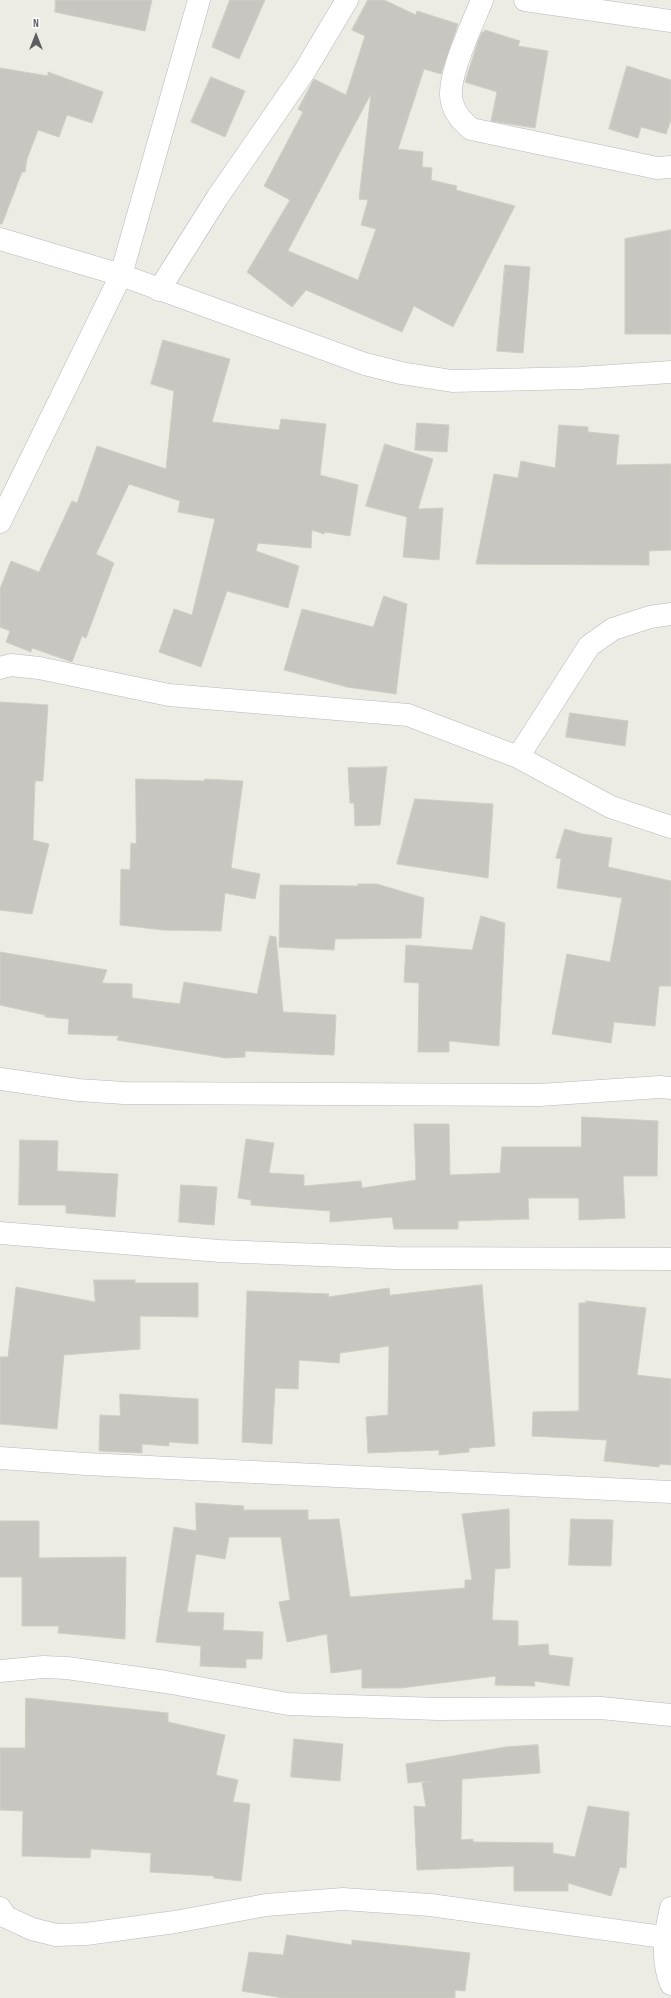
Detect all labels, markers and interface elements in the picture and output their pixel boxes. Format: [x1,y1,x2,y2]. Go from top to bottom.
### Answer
north arrow [16,16,56,56]
text: N [33,17,39,30]

